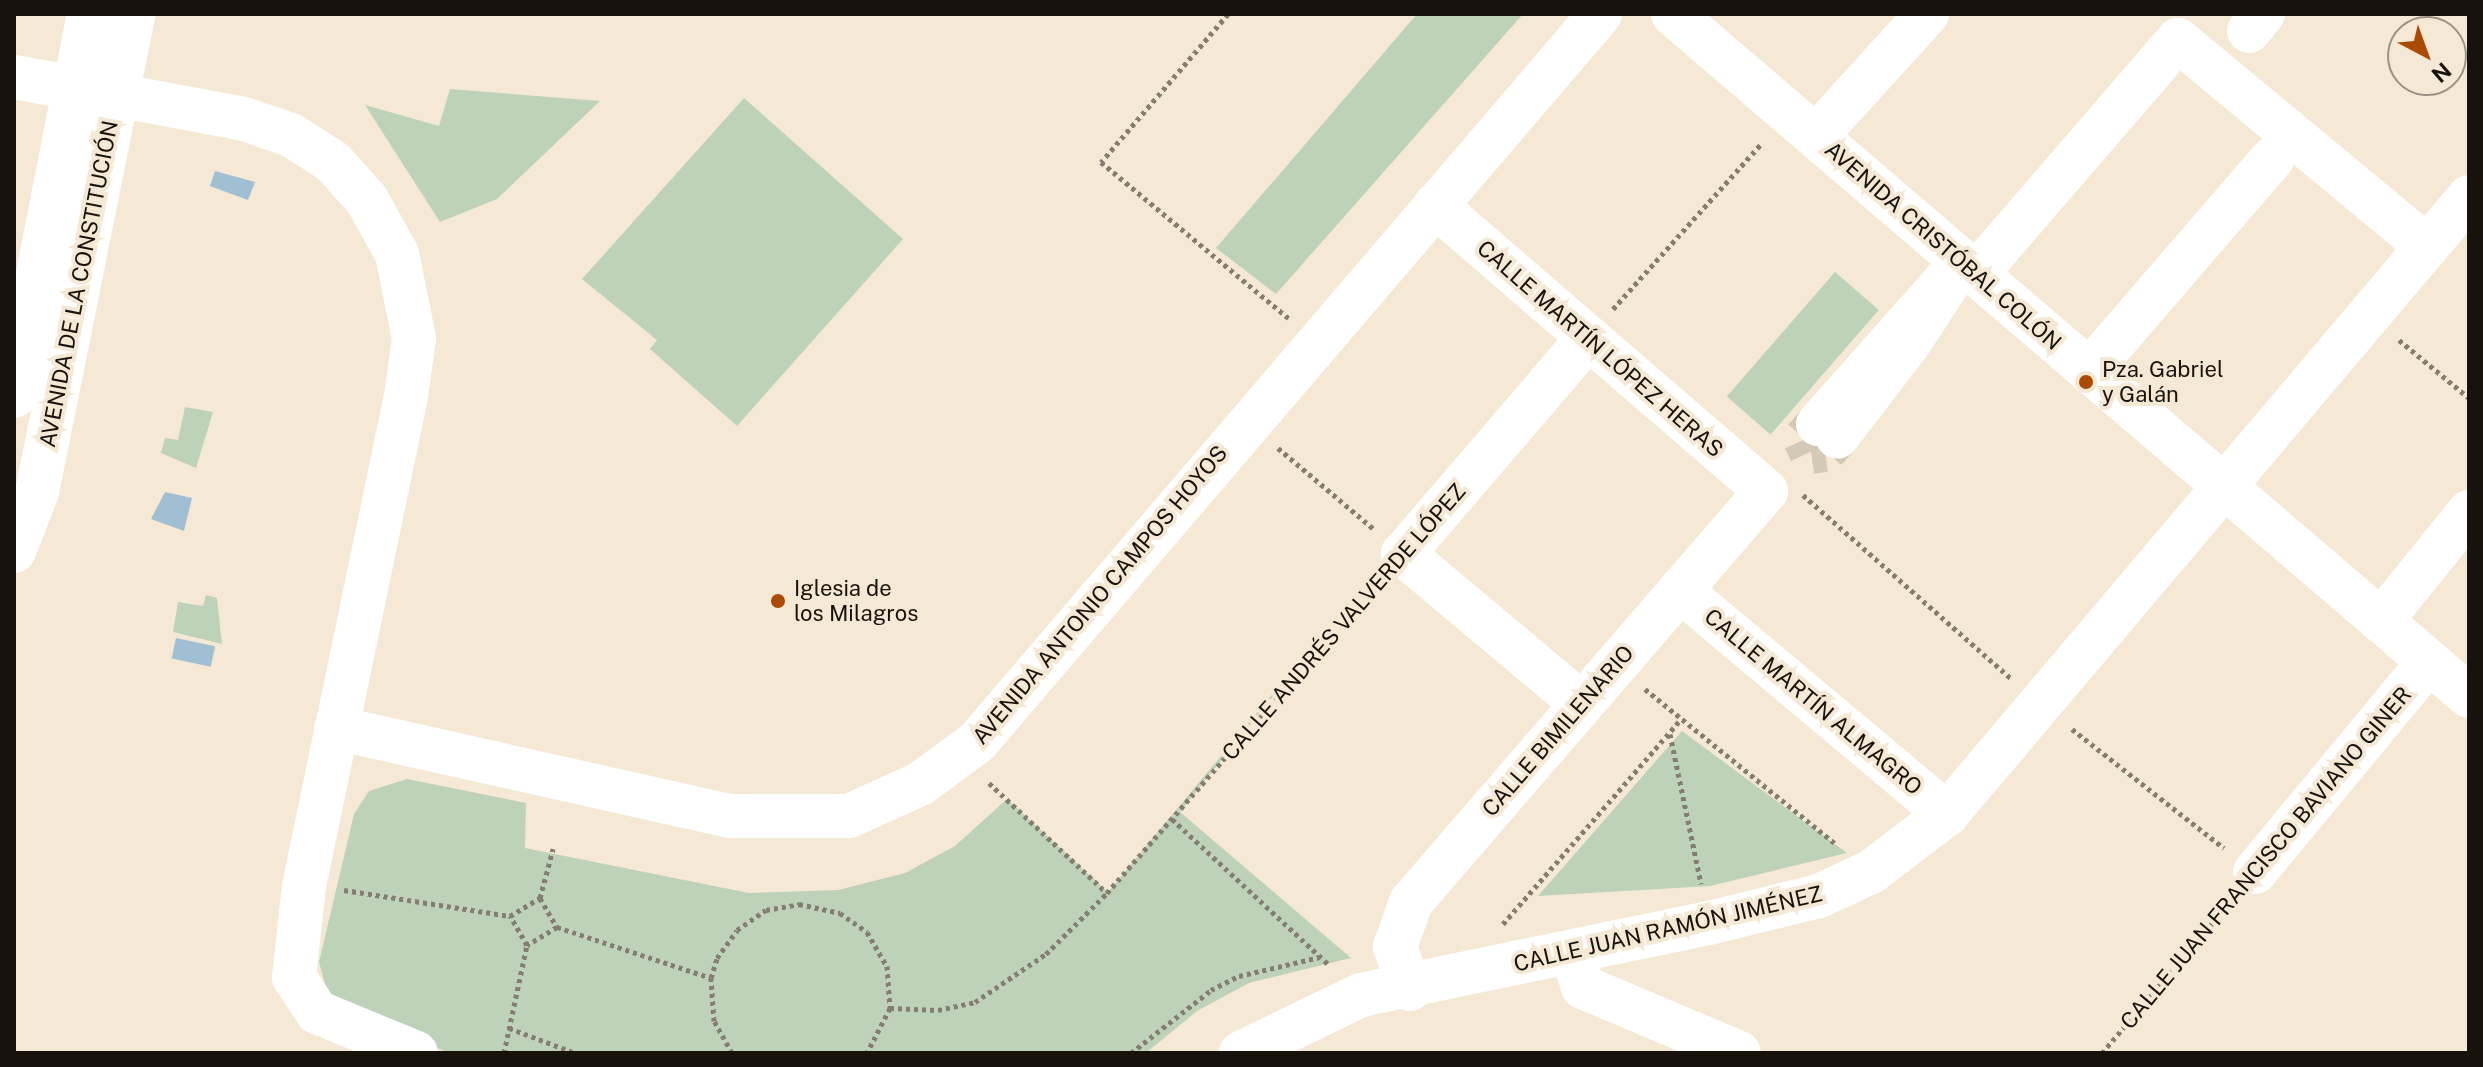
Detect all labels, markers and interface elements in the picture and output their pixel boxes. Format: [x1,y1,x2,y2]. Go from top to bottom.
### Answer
north arrow [2387,16,2467,96]
text: N [2426,57,2456,88]
street label: AVENIDA DE LA CONSTITUCIÓN [34,118,124,450]
street label: AVENIDA CRISTÓBAL COLÓN [1819,136,2067,356]
street label: CALLE MARTÍN LÓPEZ HERAS [1472,235,1728,463]
place label: Pza. Gabriel y Galán [2102,356,2224,408]
marker: Pza. Gabriel y Galán [2077,373,2095,391]
street label: AVENIDA ANTONIO CAMPOS HOYOS [967,440,1233,750]
street label: CALLE ANDRÉS VALVERDE LÓPEZ [1217,478,1471,766]
place label: Iglesia de los Milagros [794,575,918,626]
marker: Iglesia de los Milagros [769,592,787,610]
street label: CALLE MARTÍN ALMAGRO [1699,603,1927,801]
street label: CALLE BIMILENARIO [1477,640,1639,822]
street label: CALLE JUAN FRANCISCO BAVIANO GINER [2115,682,2417,1034]
street label: CALLE JUAN RAMÓN JIMÉNEZ [1511,881,1825,977]

